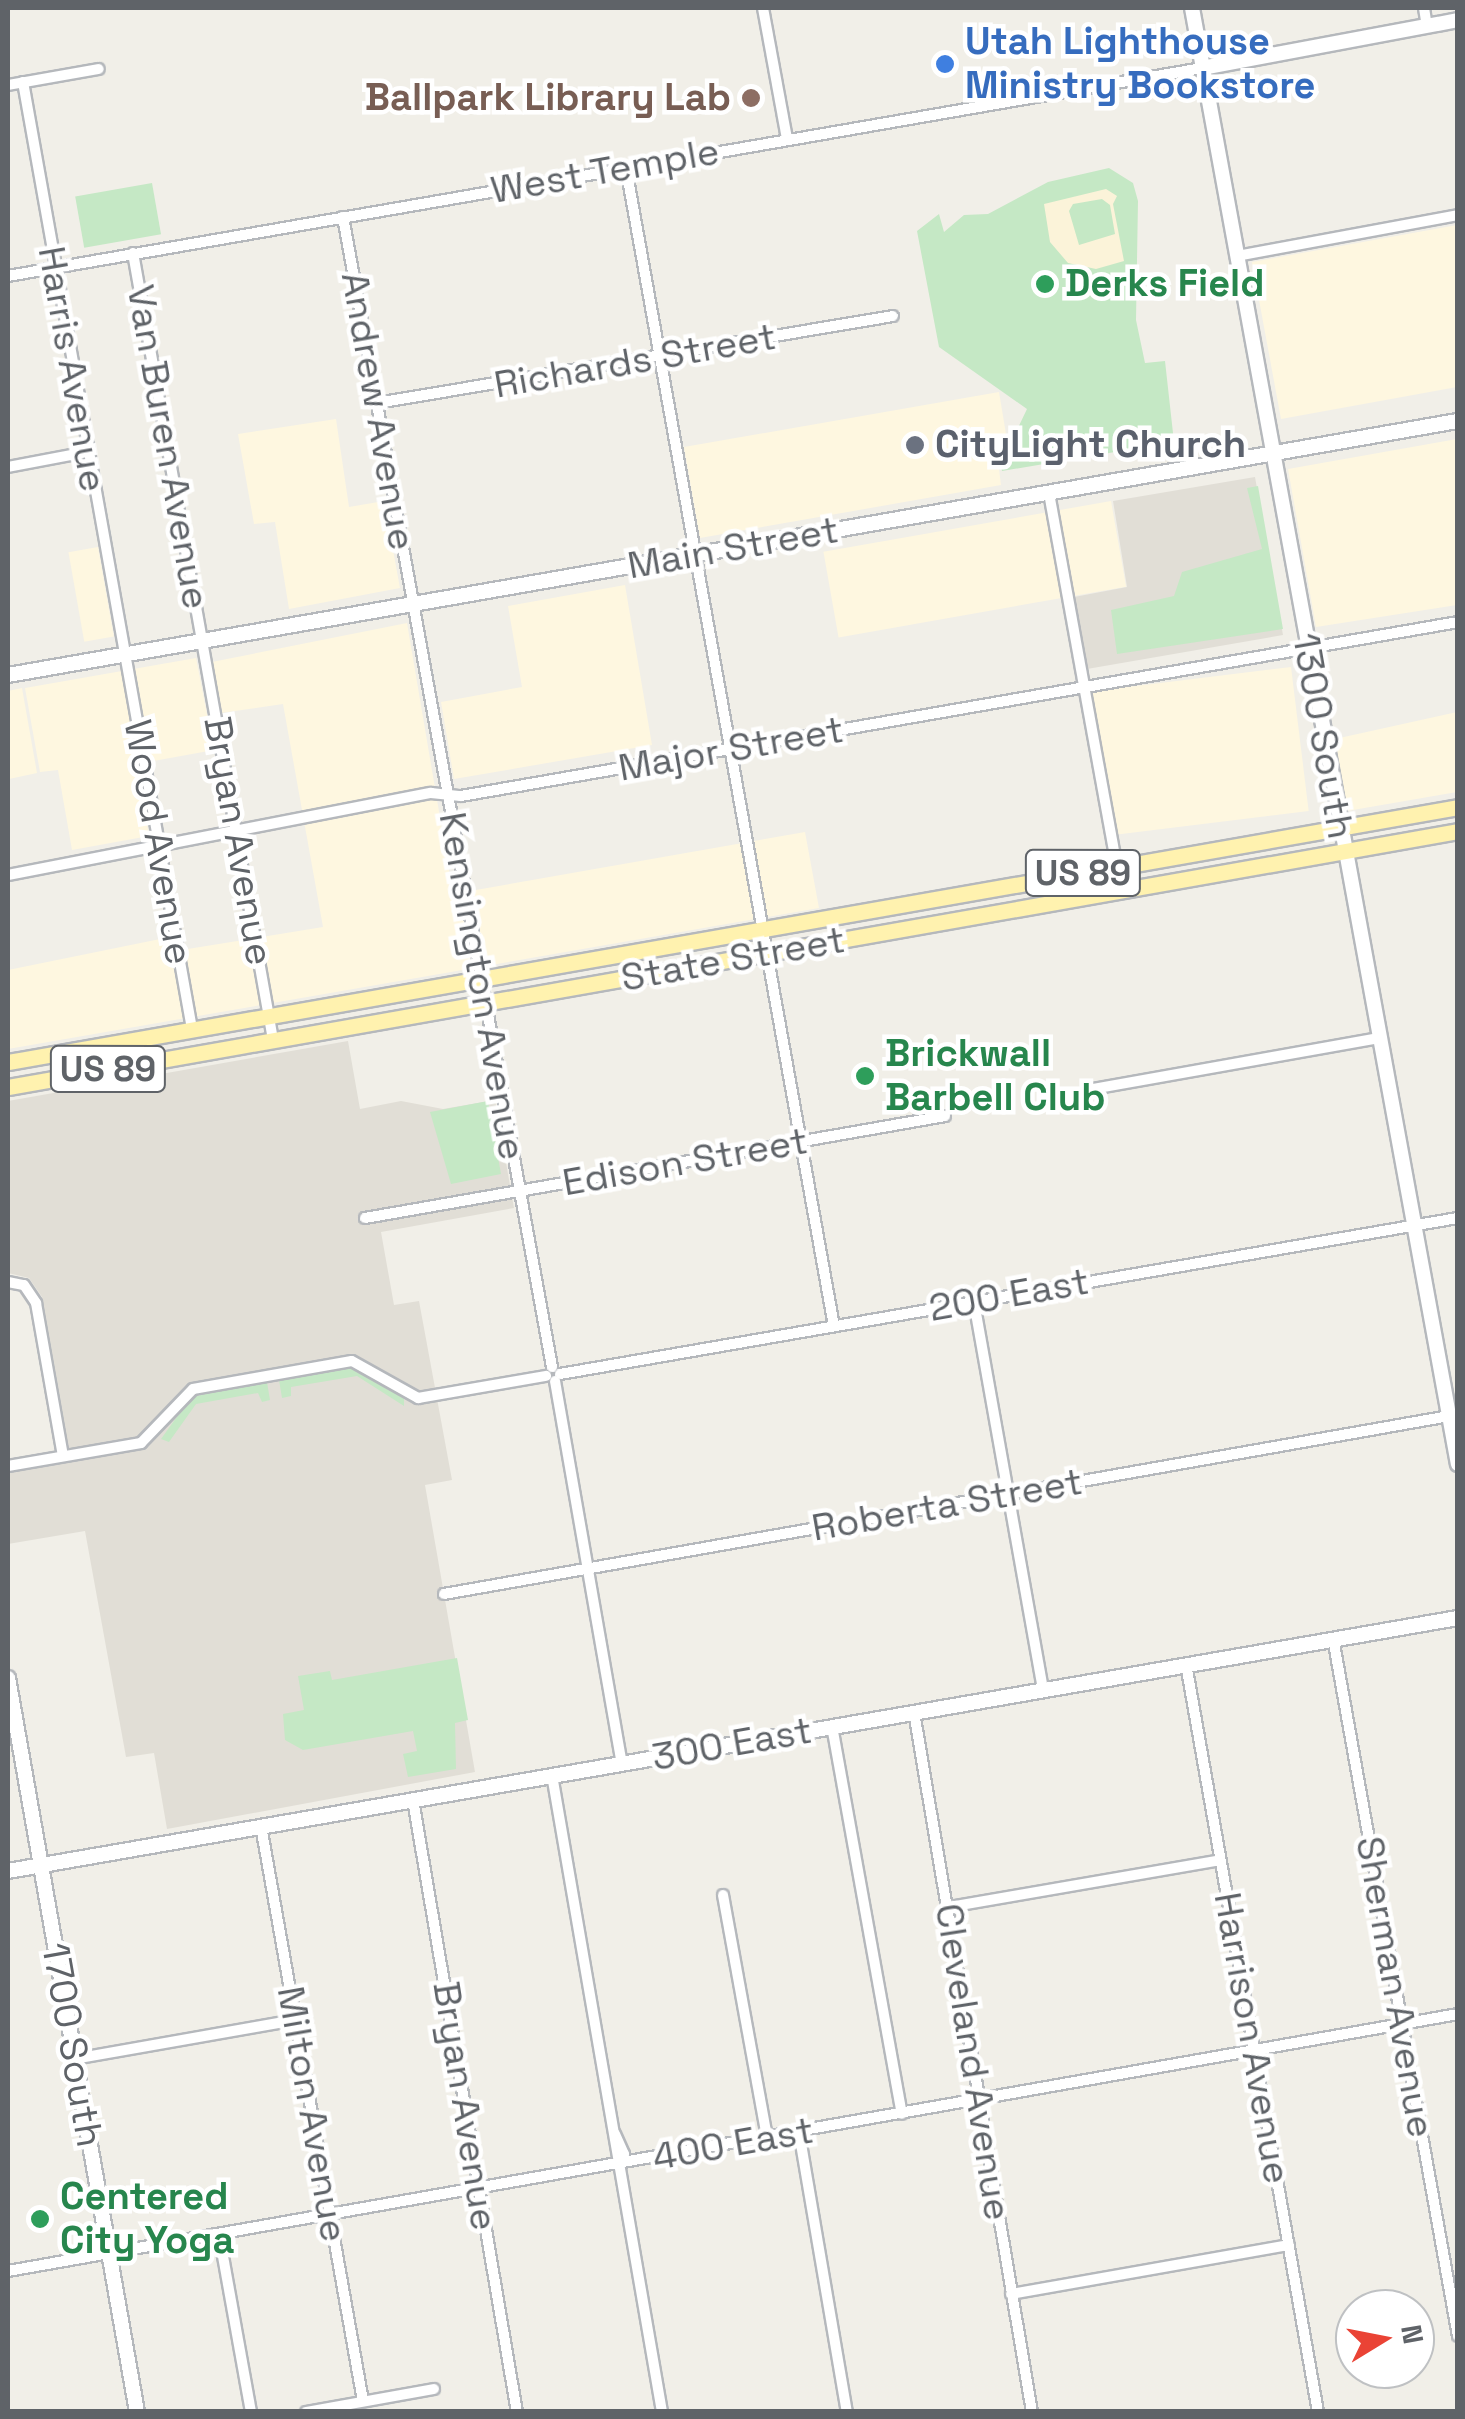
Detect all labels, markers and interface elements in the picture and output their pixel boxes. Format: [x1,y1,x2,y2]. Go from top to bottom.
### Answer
place label: Utah Lighthouse Ministry Bookstore [965,19,1315,108]
marker: Utah Lighthouse Ministry Bookstore [934,53,956,75]
place label: Ballpark Library Lab [365,75,731,121]
marker: Ballpark Library Lab [740,87,762,109]
street label: West Temple [487,128,723,214]
street label: Harris Avenue [28,243,116,495]
place label: Derks Field [1065,261,1264,307]
street label: Andrew Avenue [331,268,425,554]
marker: Derks Field [1034,273,1056,295]
street label: Van Buren Avenue [117,281,219,613]
street label: Richards Street [491,314,779,408]
place label: CityLight Church [935,422,1246,468]
marker: CityLight Church [904,434,926,456]
street label: Main Street [624,507,842,589]
street label: 1300 South [1282,630,1364,842]
street label: Major Street [615,707,847,791]
street label: Bryan Avenue [194,713,282,969]
street label: Wood Avenue [114,716,202,968]
street label: Kensington Avenue [429,808,535,1164]
road number: US 89 [1023,843,1143,903]
street label: State Street [618,917,848,1001]
place label: Brickwall Barbell Club [885,1031,1106,1120]
road number: US 89 [48,1039,168,1099]
marker: Brickwall Barbell Club [854,1065,876,1087]
street label: Edison Street [559,1118,811,1206]
street label: 200 East [925,1259,1093,1331]
street label: Roberta Street [808,1459,1086,1551]
street label: 300 East [648,1708,816,1780]
street label: Sherman Avenue [1346,1833,1444,2141]
street label: Harrison Avenue [1204,1889,1300,2187]
street label: Cleveland Avenue [925,1900,1021,2224]
street label: 1700 South [32,1939,112,2151]
street label: Bryan Avenue [423,1978,507,2234]
street label: Milton Avenue [267,1982,357,2246]
street label: 400 East [649,2107,817,2181]
place label: Centered City Yoga [60,2174,235,2264]
marker: Centered City Yoga [29,2208,51,2230]
north arrow [1335,2289,1435,2389]
text: N [1393,2322,1432,2346]

